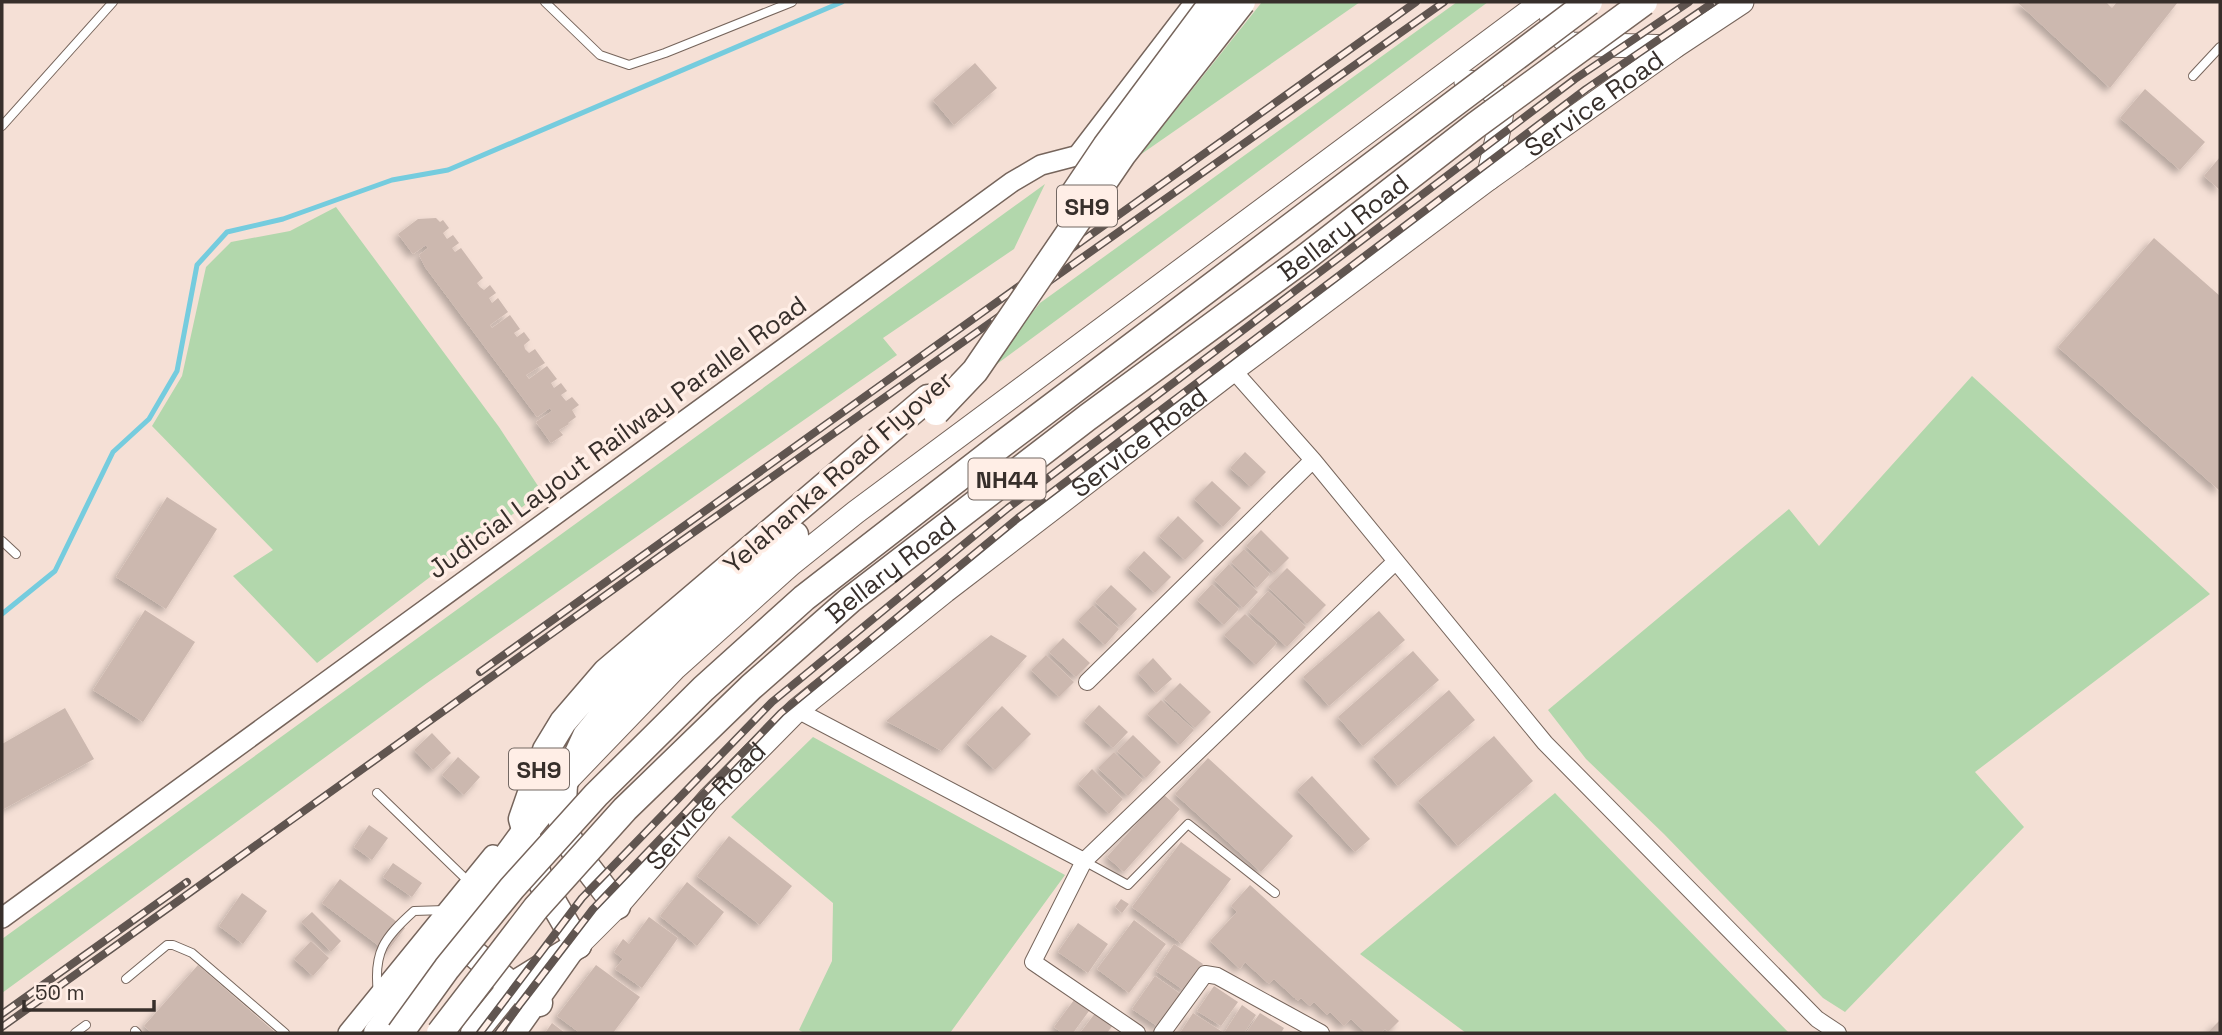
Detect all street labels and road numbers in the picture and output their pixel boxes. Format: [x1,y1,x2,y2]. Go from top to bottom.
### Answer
street label: Service Road [1518,43,1670,165]
street label: Bellary Road [1271,166,1416,289]
road number: SH9 [1057,186,1117,226]
street label: Judicial Layout Railway Parallel Road [421,288,813,586]
street label: Yelahanka Road Flyover [716,363,960,581]
street label: Service Road [1064,379,1214,505]
road number: NH44 [968,458,1046,500]
street label: Bellary Road [818,508,963,631]
street label: Service Road [638,734,773,877]
road number: SH9 [509,748,569,790]

